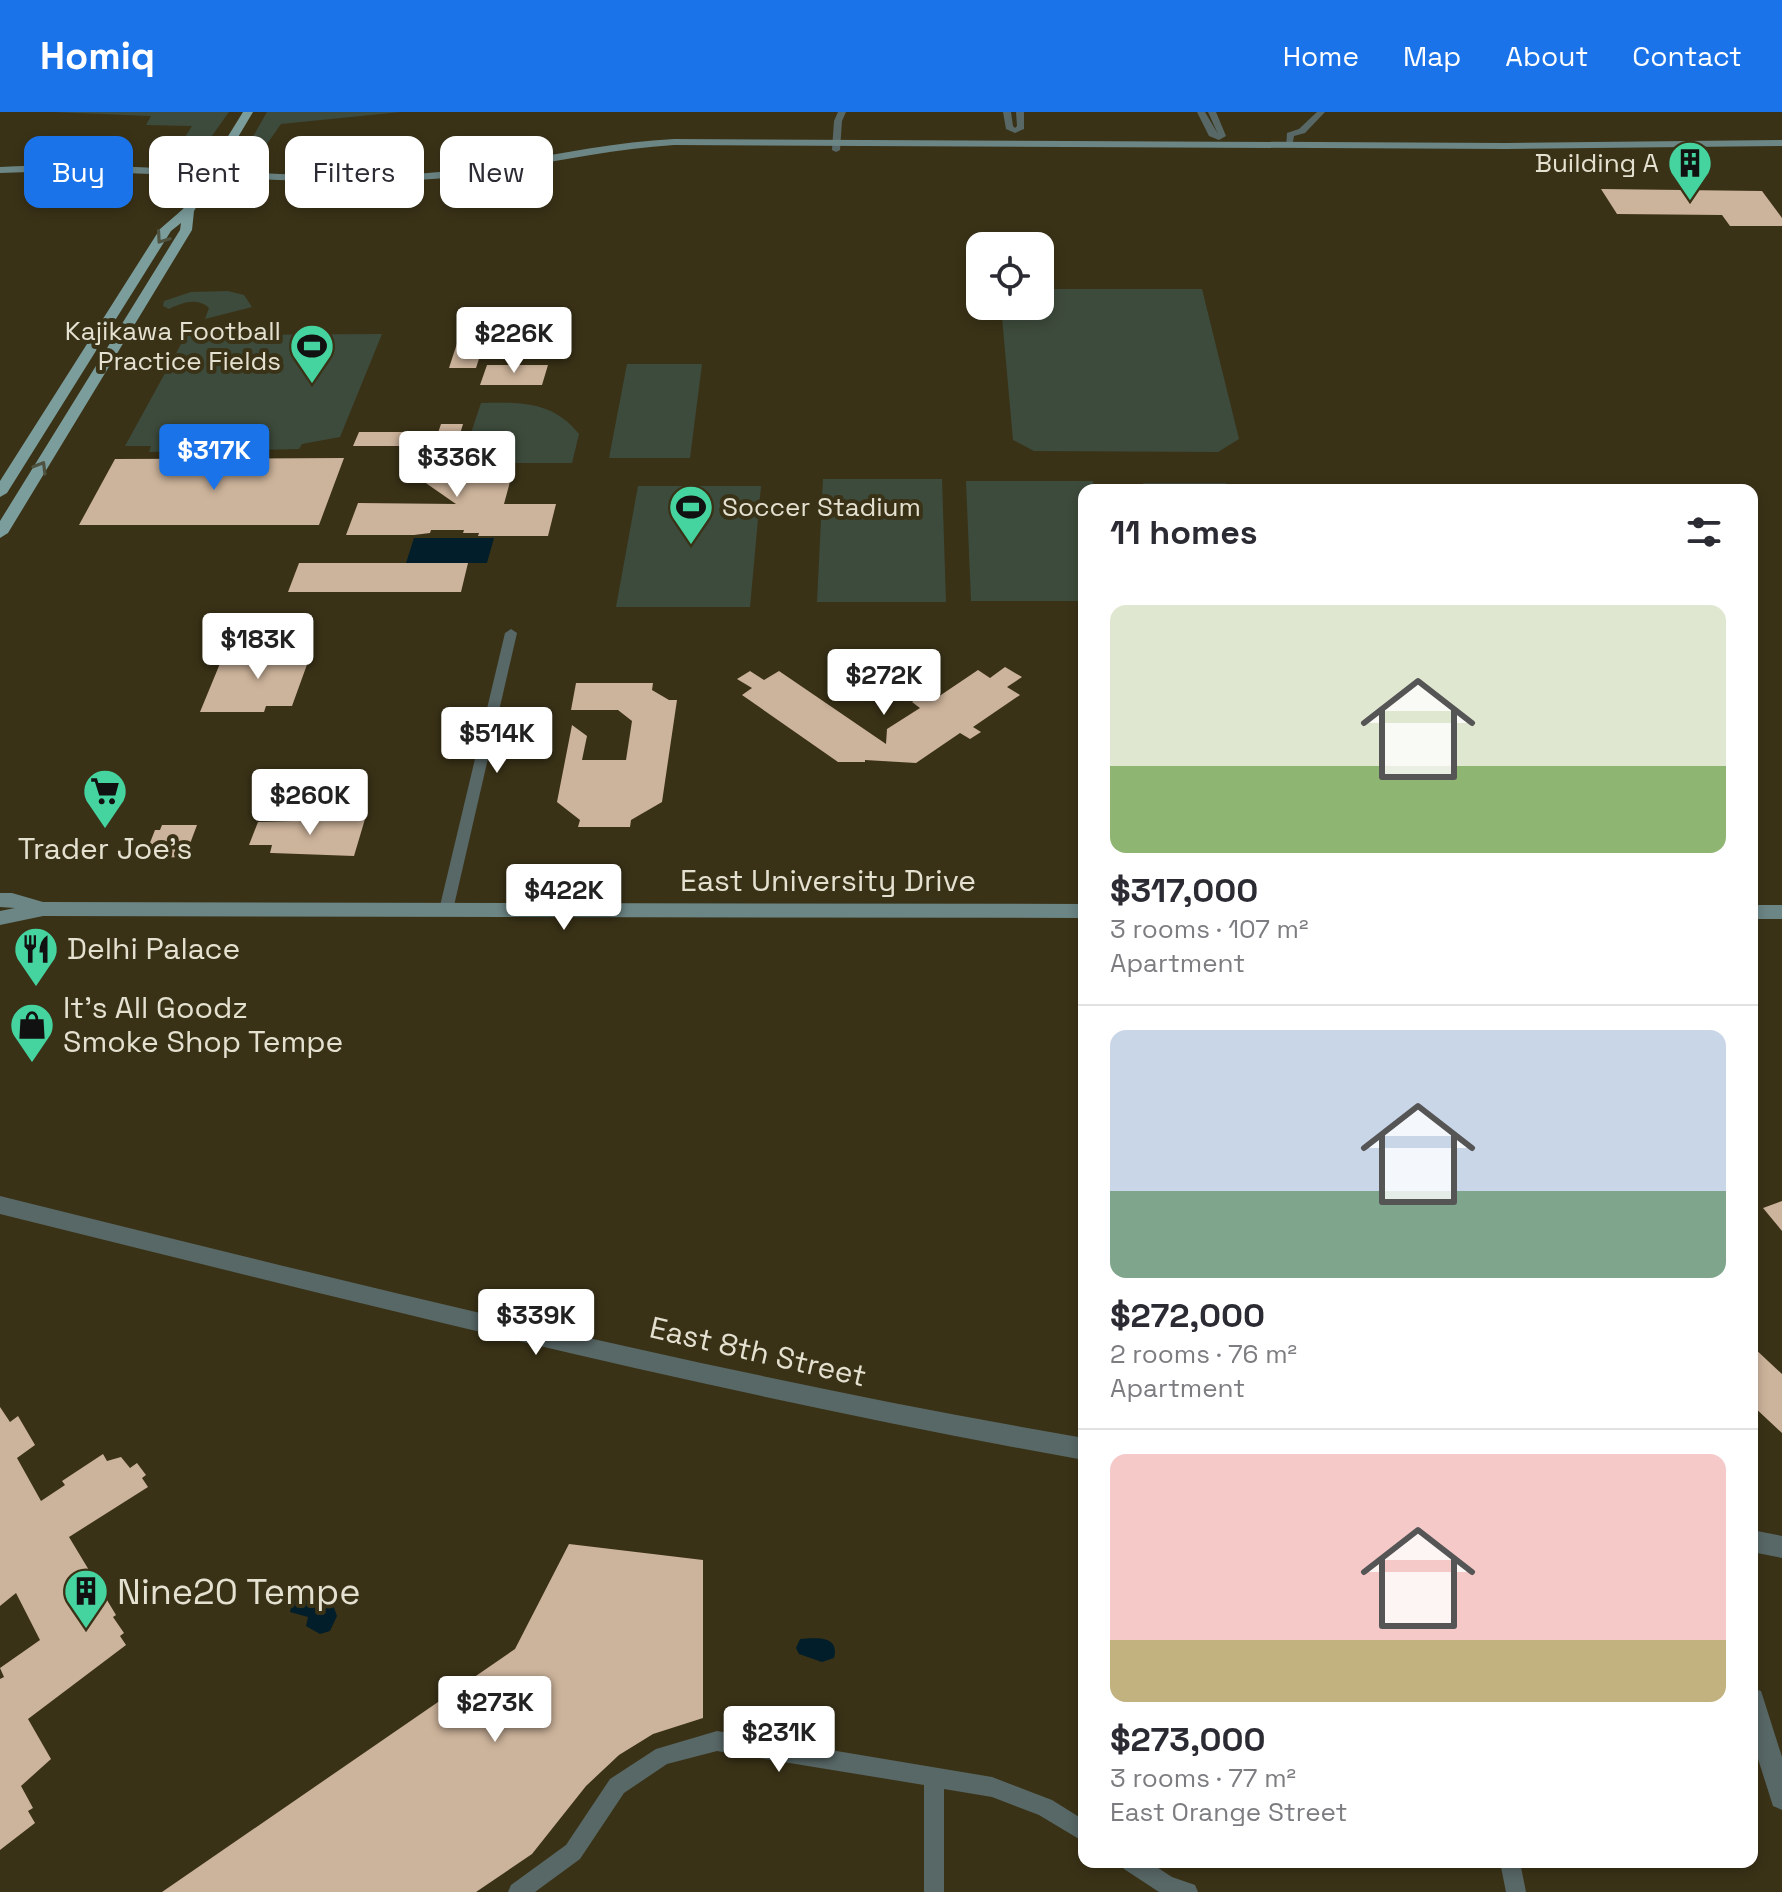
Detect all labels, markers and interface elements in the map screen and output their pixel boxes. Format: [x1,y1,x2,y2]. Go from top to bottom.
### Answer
text: Homiq [40,32,155,80]
text: Home [1283,38,1359,74]
text: Map [1403,38,1461,74]
text: About [1505,38,1588,74]
text: Contact [1632,38,1742,74]
chip: Buy [24,136,133,208]
chip: Rent [149,136,269,208]
chip: Filters [285,136,424,208]
chip: New [440,136,553,208]
building icon: Building A [1666,139,1714,202]
place label: Building A [1535,146,1659,180]
one-way arrow [157,229,172,243]
map controls [966,232,1054,320]
button: locate [966,232,1054,320]
pin: $226K [458,307,570,375]
place label: Kajikawa Football Practice Fields [65,314,281,378]
text: $226K [475,316,554,350]
sports icon: Kajikawa Football Practice Fields [288,322,336,385]
pin: $317K [158,424,270,492]
pin: $336K [401,431,513,499]
text: $317K [177,433,251,467]
text: $336K [417,440,497,474]
one-way arrow [31,461,46,476]
sports icon: Soccer Stadium [667,483,715,546]
place label: Soccer Stadium [722,490,921,524]
icon: filters [1682,510,1726,554]
text: 11 homes [1110,511,1258,554]
pin: $183K [202,613,314,681]
text: $183K [220,622,296,656]
pin: $272K [828,649,940,717]
icon: home [1346,657,1490,801]
text: $272K [846,658,922,692]
pin: $514K [441,707,553,775]
text: $514K [459,716,535,750]
supermarket icon: Trader Joe's [81,767,129,830]
pin: $260K [254,769,366,837]
text: $260K [270,778,350,812]
place label: Trader Joe's [18,829,192,868]
street label: East University Drive [680,861,976,900]
pin: $422K [508,864,620,932]
text: $317,000 [1110,869,1258,912]
text: $422K [524,873,604,907]
text: 3 rooms · 107 m² [1110,912,1308,946]
restaurant icon: Delhi Palace [12,925,60,988]
place label: Delhi Palace [67,929,240,968]
text: Apartment [1110,946,1245,980]
place label: It's All Goodz Smoke Shop Tempe [63,988,343,1061]
shop icon: It's All Goodz Smoke Shop Tempe [8,1001,56,1064]
icon: home [1346,1082,1490,1226]
pin: $339K [480,1289,592,1357]
text: $272,000 [1110,1294,1265,1337]
text: $339K [496,1298,576,1332]
street label: East 8th Street [646,1308,870,1395]
text: 2 rooms · 76 m² [1110,1337,1297,1371]
text: Apartment [1110,1371,1245,1405]
icon: home [1346,1506,1490,1650]
building icon: Nine20 Tempe [62,1567,110,1630]
place label: Nine20 Tempe [117,1569,361,1615]
pin: $273K [439,1676,551,1744]
text: $273K [456,1685,534,1719]
pin: $231K [723,1706,835,1774]
text: $231K [742,1715,816,1749]
text: $273,000 [1110,1718,1266,1761]
text: 3 rooms · 77 m² [1110,1761,1296,1795]
text: East Orange Street [1110,1795,1347,1829]

